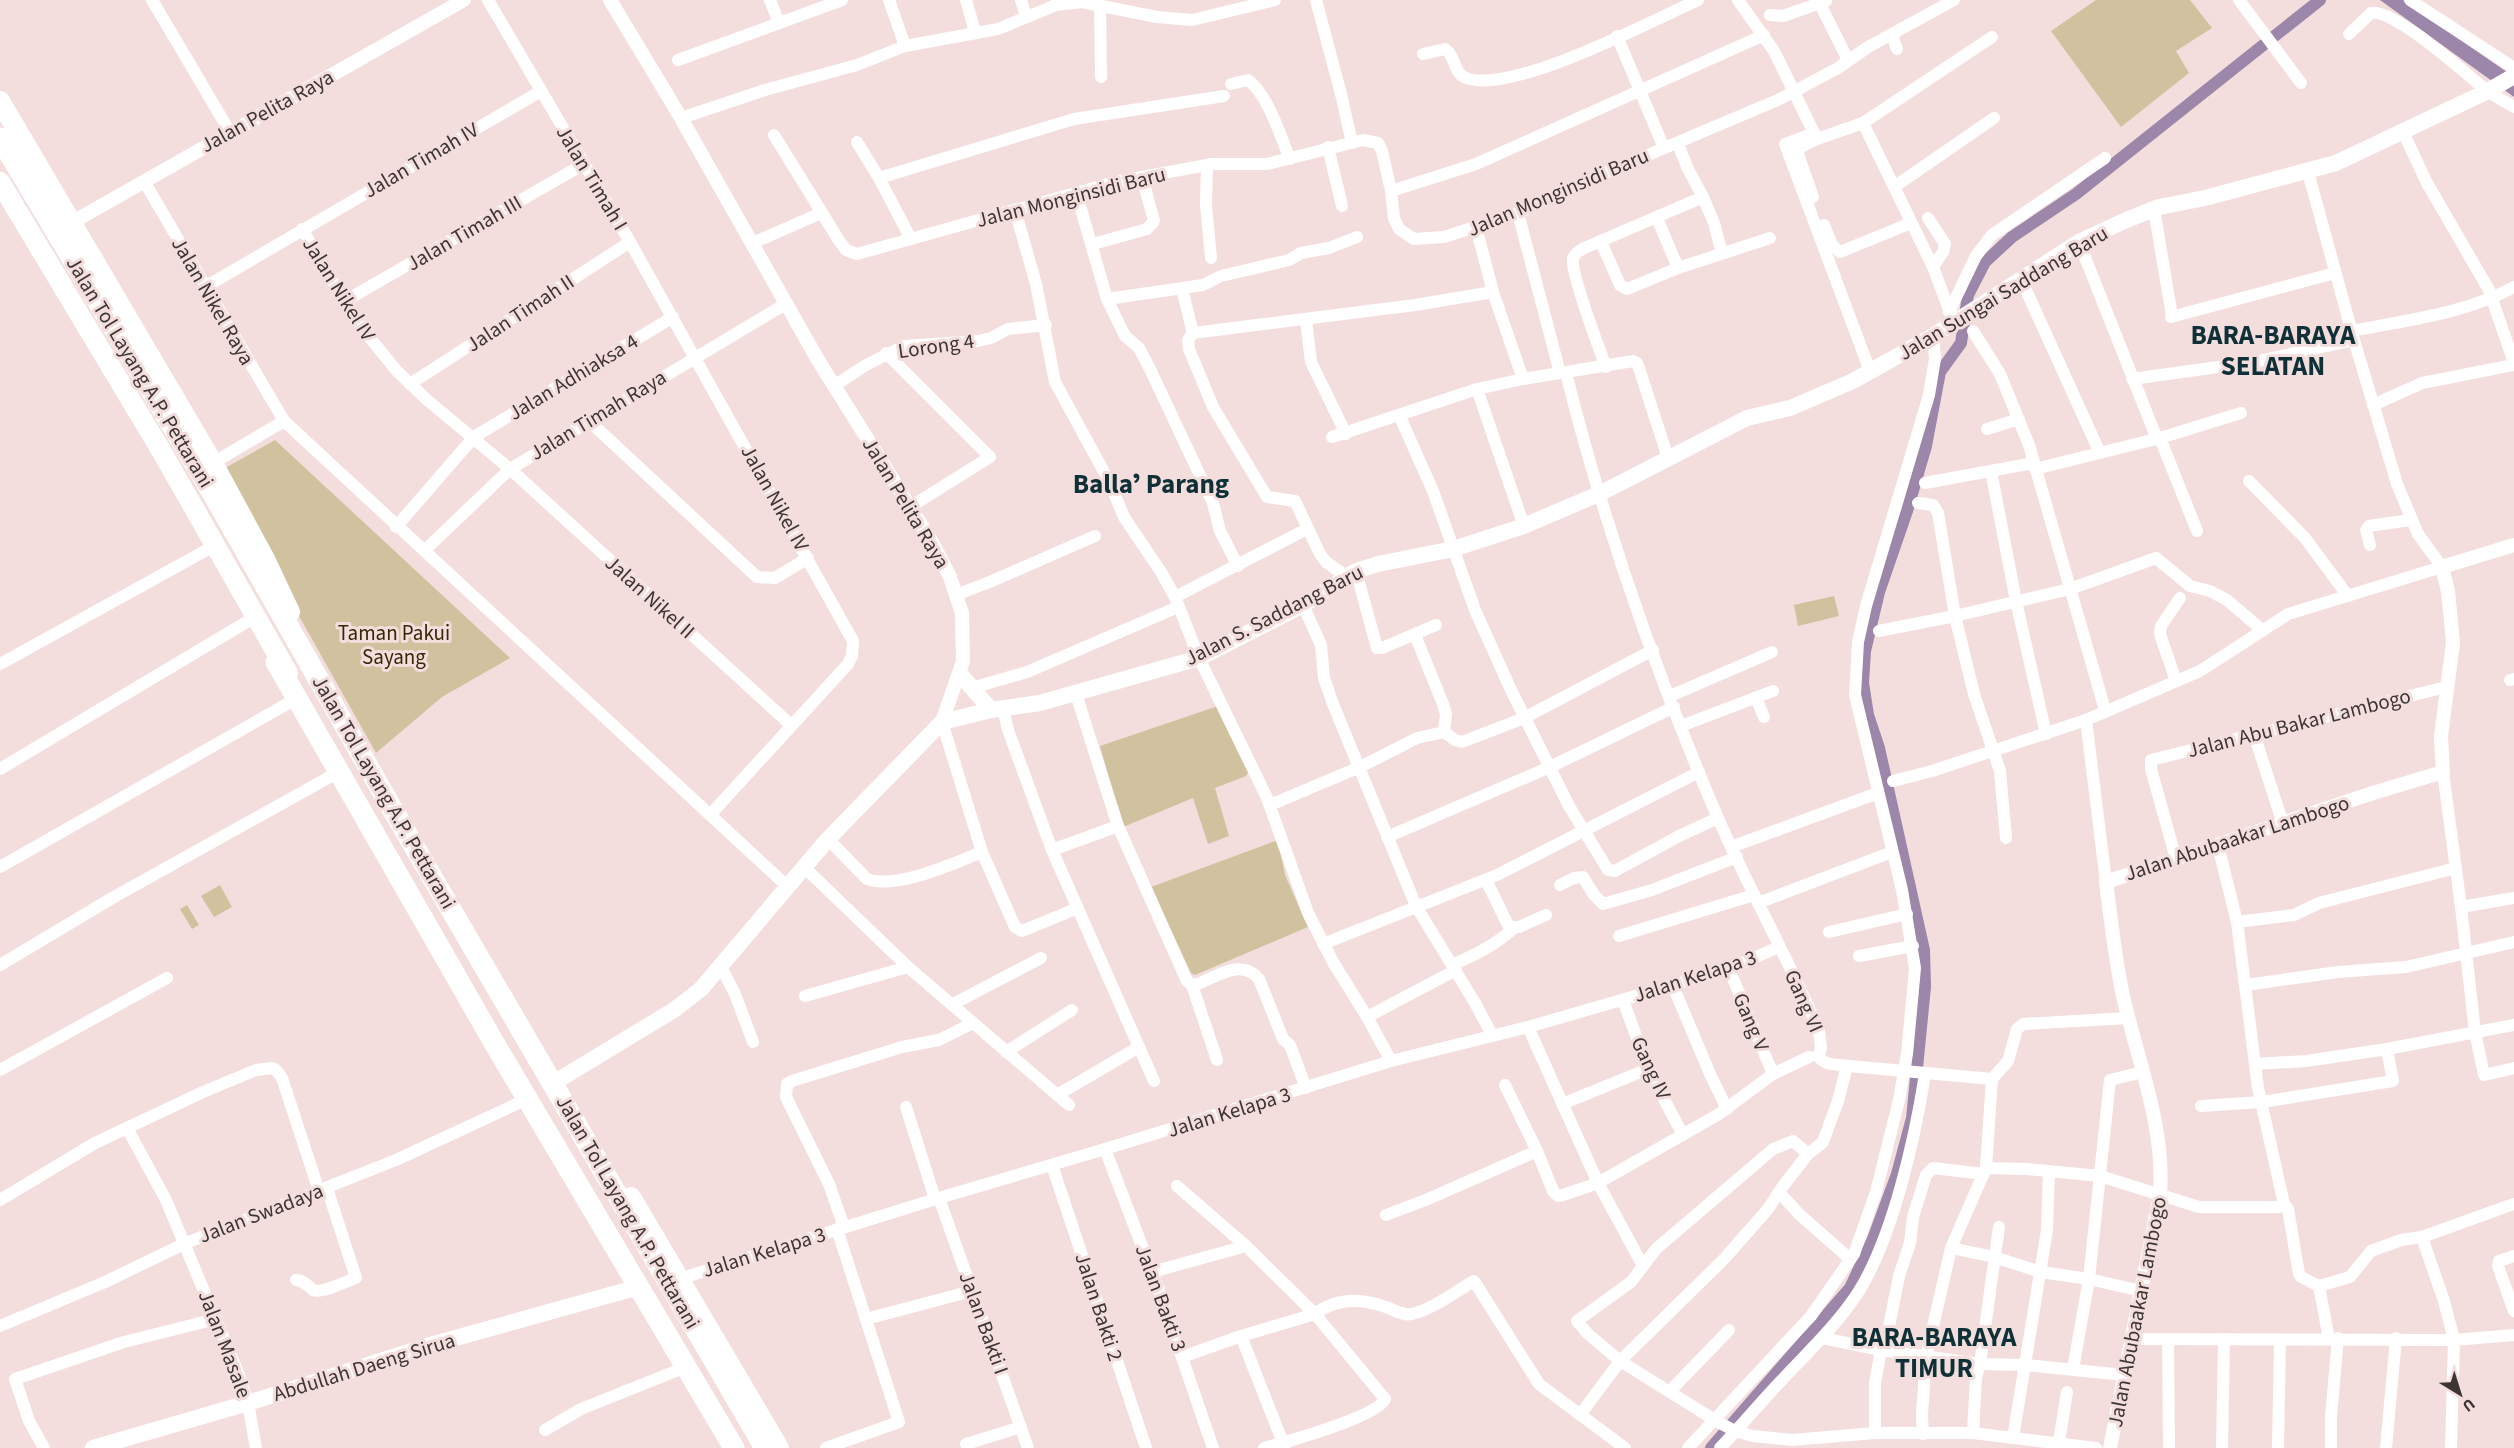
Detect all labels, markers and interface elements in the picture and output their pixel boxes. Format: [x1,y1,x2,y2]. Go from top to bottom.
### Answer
street label: Jalan Pelita Raya [195,62,339,160]
street label: Jalan Timah IV [358,115,484,205]
street label: Jalan Timah I [549,120,635,236]
street label: Jalan Monginsidi Baru [1463,140,1653,244]
street label: Jalan Monginsidi Baru [973,159,1169,235]
street label: Jalan Timah III [401,188,527,278]
street label: Jalan Sungai Saddang Baru [1892,218,2114,368]
street label: Jalan Nikel Raya [164,231,262,371]
street label: Jalan Nikel IV [295,231,383,347]
street label: Jalan Tol Layang A.P. Pettarani [59,251,221,493]
street label: Jalan Timah II [460,267,580,359]
district label: BARA-BARAYA SELATAN [2191,316,2356,386]
street label: Jalan Adhiaksa 4 [502,326,644,428]
street label: Lorong 4 [896,326,976,366]
street label: Jalan Timah Raya [524,362,672,468]
street label: Jalan Pelita Raya [855,432,957,574]
street label: Jalan Nikel IV [733,439,817,557]
district label: Ballaʼ Parang [1073,465,1230,504]
street label: Jalan Nikel II [598,548,702,646]
street label: Jalan S. Saddang Baru [1180,557,1368,673]
park label: Taman Pakui Sayang [338,618,450,672]
street label: Jalan Tol Layang A.P. Pettarani [305,670,463,914]
street label: Jalan Abu Bakar Lambogo [2184,681,2414,765]
street label: Jalan Abubaakar Lambogo [2121,788,2353,888]
street label: Jalan Kelapa 3 [1630,942,1760,1010]
street label: Gang VI [1777,965,1831,1037]
street label: Gang V [1725,988,1777,1056]
street label: Gang IV [1623,1032,1679,1104]
street label: Jalan Kelapa 3 [1164,1079,1294,1145]
street label: Jalan Tol Layang A.P. Pettarani [549,1090,707,1334]
street label: Jalan Swadaya [194,1175,328,1251]
street label: Jalan Abubaakar Lambogo [2100,1194,2174,1430]
street label: Jalan Kelapa 3 [699,1219,829,1285]
street label: Jalan Bakti 3 [1128,1240,1194,1356]
street label: Jalan Bakti 2 [1067,1249,1131,1365]
street label: Jalan Bakti I [952,1268,1016,1378]
street label: Jalan Masale [191,1286,259,1402]
district label: BARA-BARAYA TIMUR [1852,1318,2017,1388]
street label: Abdullah Daeng Sirua [269,1325,459,1409]
north arrow [2430,1364,2490,1424]
text: U [2458,1393,2480,1417]

